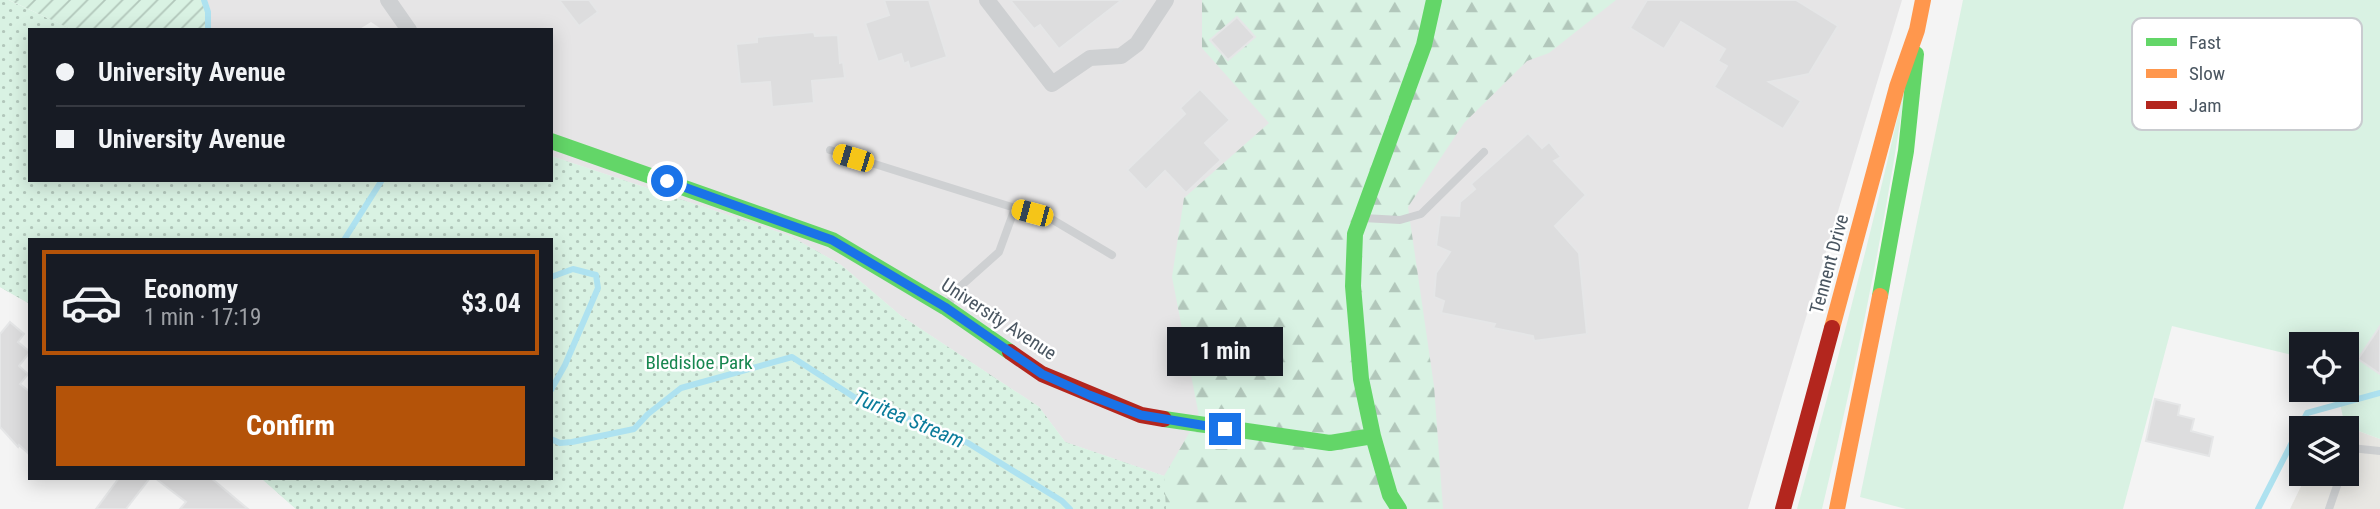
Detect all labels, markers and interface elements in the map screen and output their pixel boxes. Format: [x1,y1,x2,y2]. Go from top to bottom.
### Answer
legend [2132,18,2362,130]
text: Fast [2189,31,2221,54]
text: University Avenue [98,57,286,87]
text: Slow [2189,62,2225,85]
text: Jam [2189,94,2222,117]
text: University Avenue [98,124,286,154]
car [830,142,877,174]
route start [651,165,683,197]
car [1009,197,1056,229]
street label: Tennent Drive [1805,212,1853,316]
icon: car [60,271,123,334]
street label: University Avenue [937,273,1061,365]
text: Economy [144,274,238,304]
text: $3.04 [461,288,521,318]
text: 1 min · 17:19 [144,304,261,331]
callout: 1 min [1167,328,1283,376]
map controls [2289,332,2359,486]
button: locate [2289,332,2359,402]
text: 1 min [1199,338,1251,365]
park label: Bledisloe Park [645,351,753,374]
water label: Turitea Stream [850,385,968,453]
button: Confirm [56,386,525,466]
route end [1209,413,1241,445]
button: layers [2289,416,2359,486]

